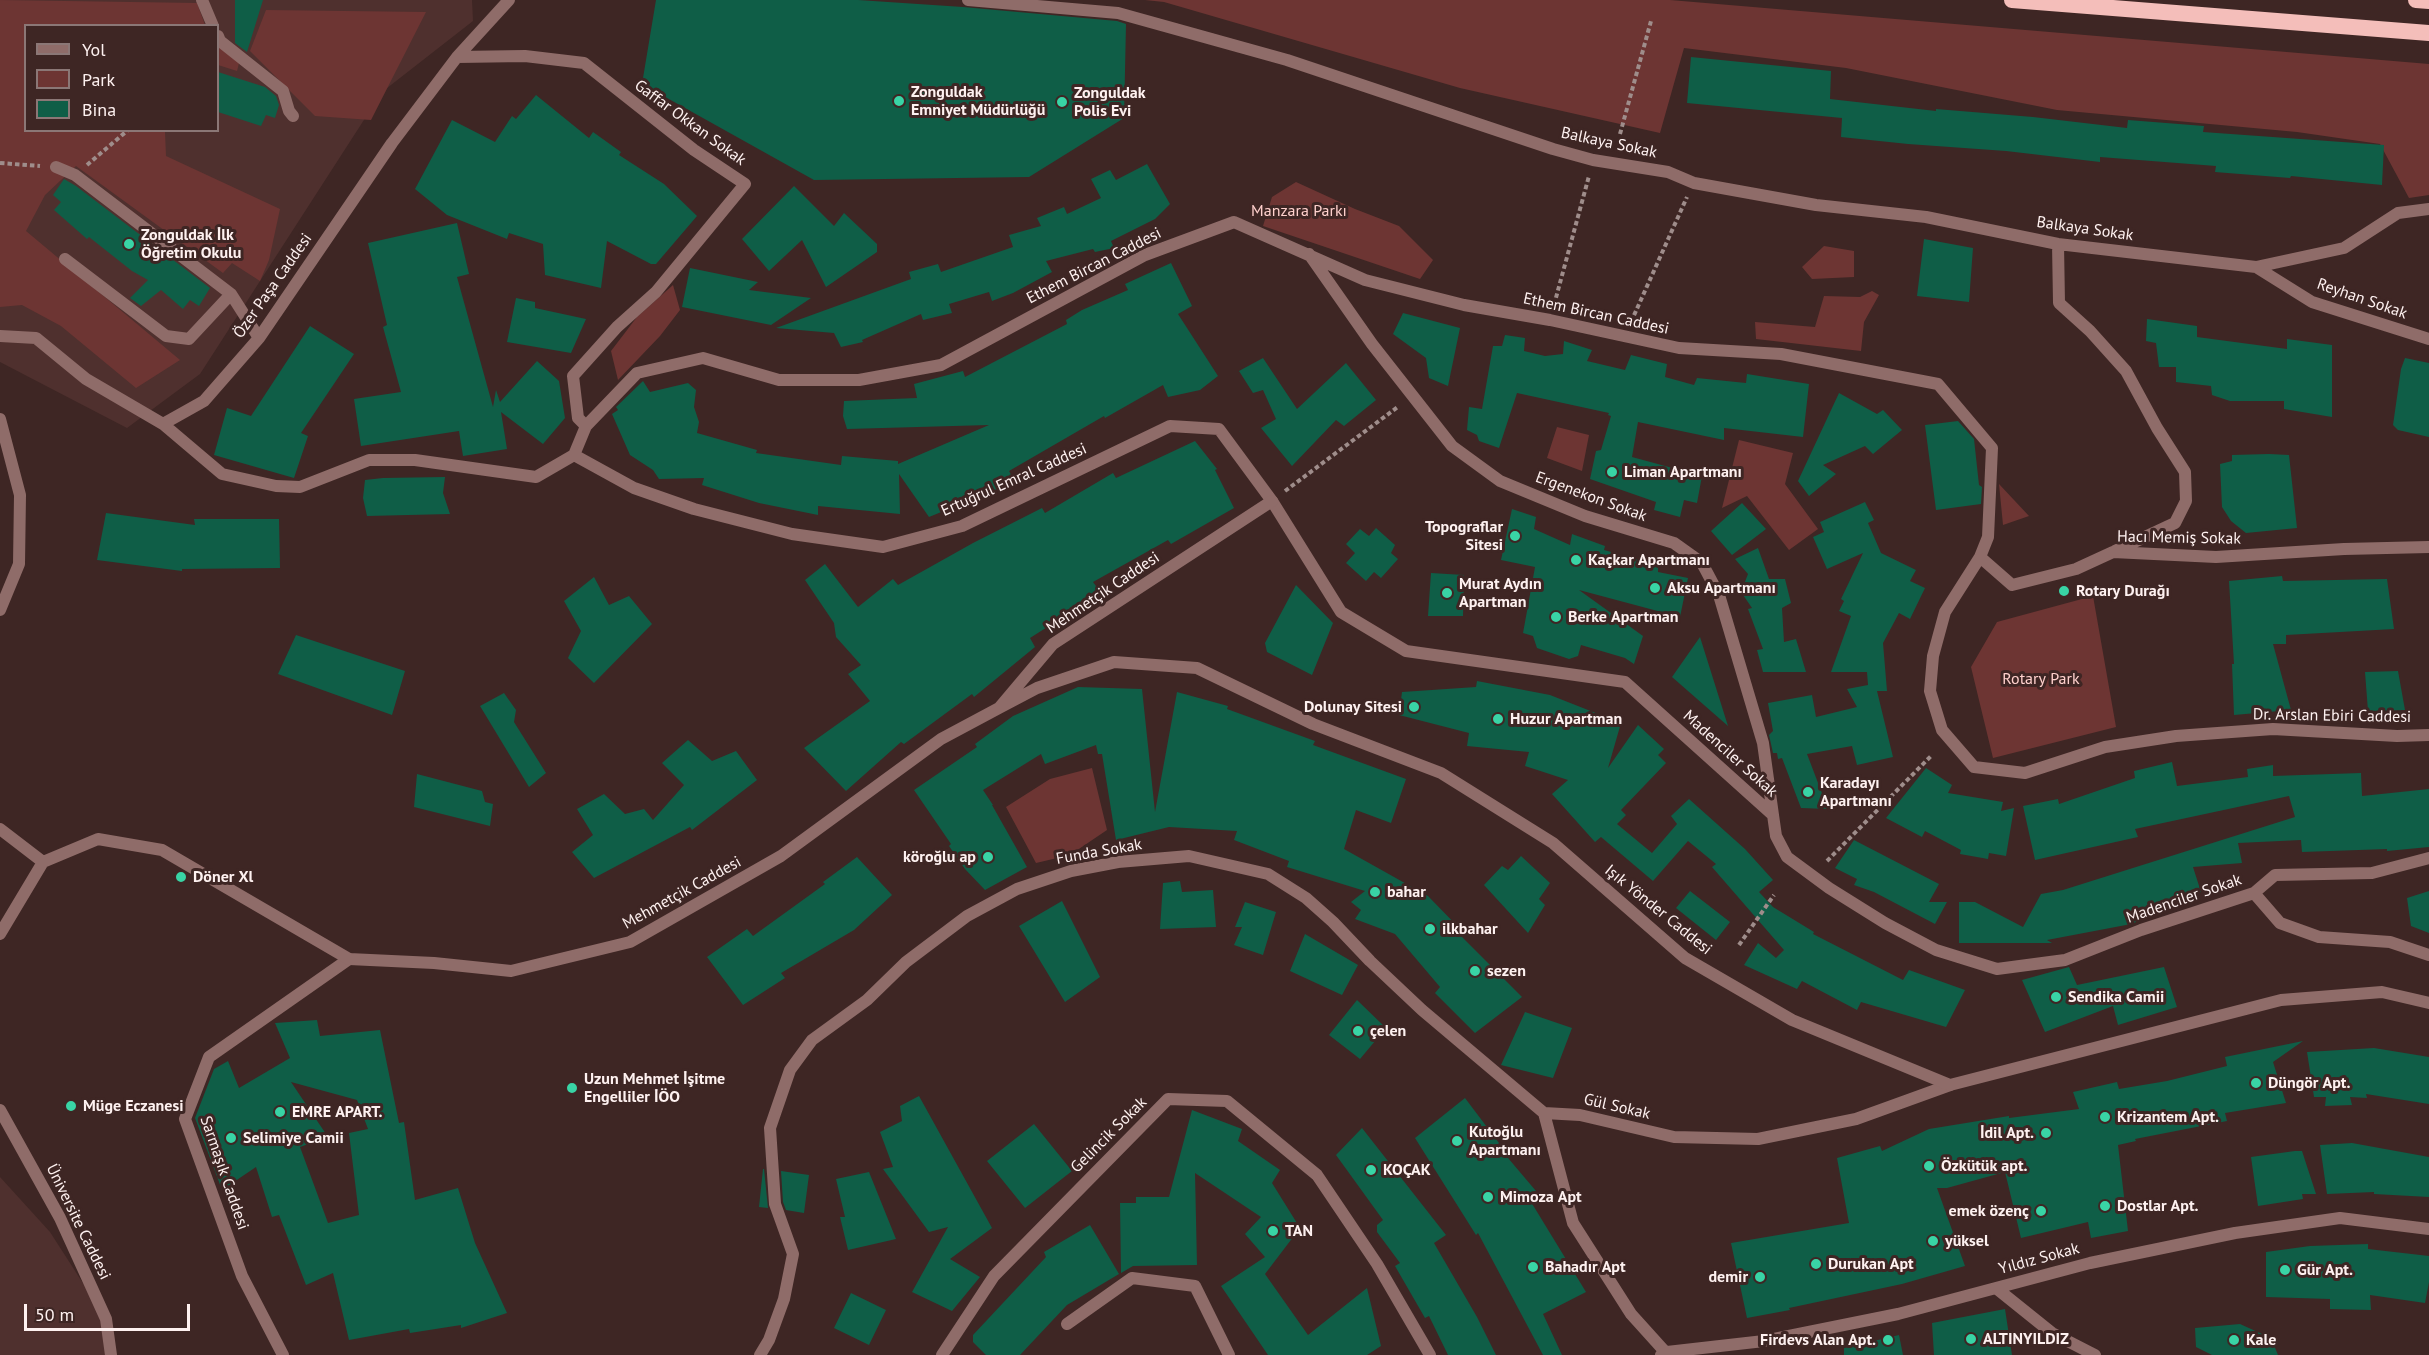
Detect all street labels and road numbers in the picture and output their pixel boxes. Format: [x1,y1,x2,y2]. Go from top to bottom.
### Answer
street label: Gaffar Okkan Sokak [630,76,750,170]
street label: Balkaya Sokak [1559,123,1659,163]
street label: Balkaya Sokak [2035,213,2135,245]
street label: Ethem Bircan Caddesi [1023,224,1165,308]
street label: Özer Paşa Caddesi [230,230,316,342]
street label: Reyhan Sokak [2314,275,2410,323]
street label: Ethem Bircan Caddesi [1521,289,1671,339]
street label: Ertuğrul Emral Caddesi [938,439,1090,521]
street label: Ergenekon Sokak [1533,468,1649,526]
street label: Hacı Memiş Sokak [2117,527,2241,549]
street label: Mehmetçik Caddesi [1043,548,1163,638]
street label: Dr. Arslan Ebiri Caddesi [2253,705,2411,727]
street label: Madenciler Sokak [1679,707,1781,801]
street label: Funda Sokak [1055,835,1143,869]
street label: Mehmetçik Caddesi [619,852,745,934]
street label: Işık Yönder Caddesi [1601,861,1715,959]
street label: Madenciler Sokak [2124,870,2244,928]
street label: Gül Sokak [1582,1090,1652,1124]
street label: Gelincik Sokak [1067,1093,1151,1177]
street label: Sarmaşık Caddesi [196,1114,252,1232]
street label: Üniversite Caddesi [42,1161,114,1283]
street label: Yıldız Sokak [1997,1239,2081,1279]

